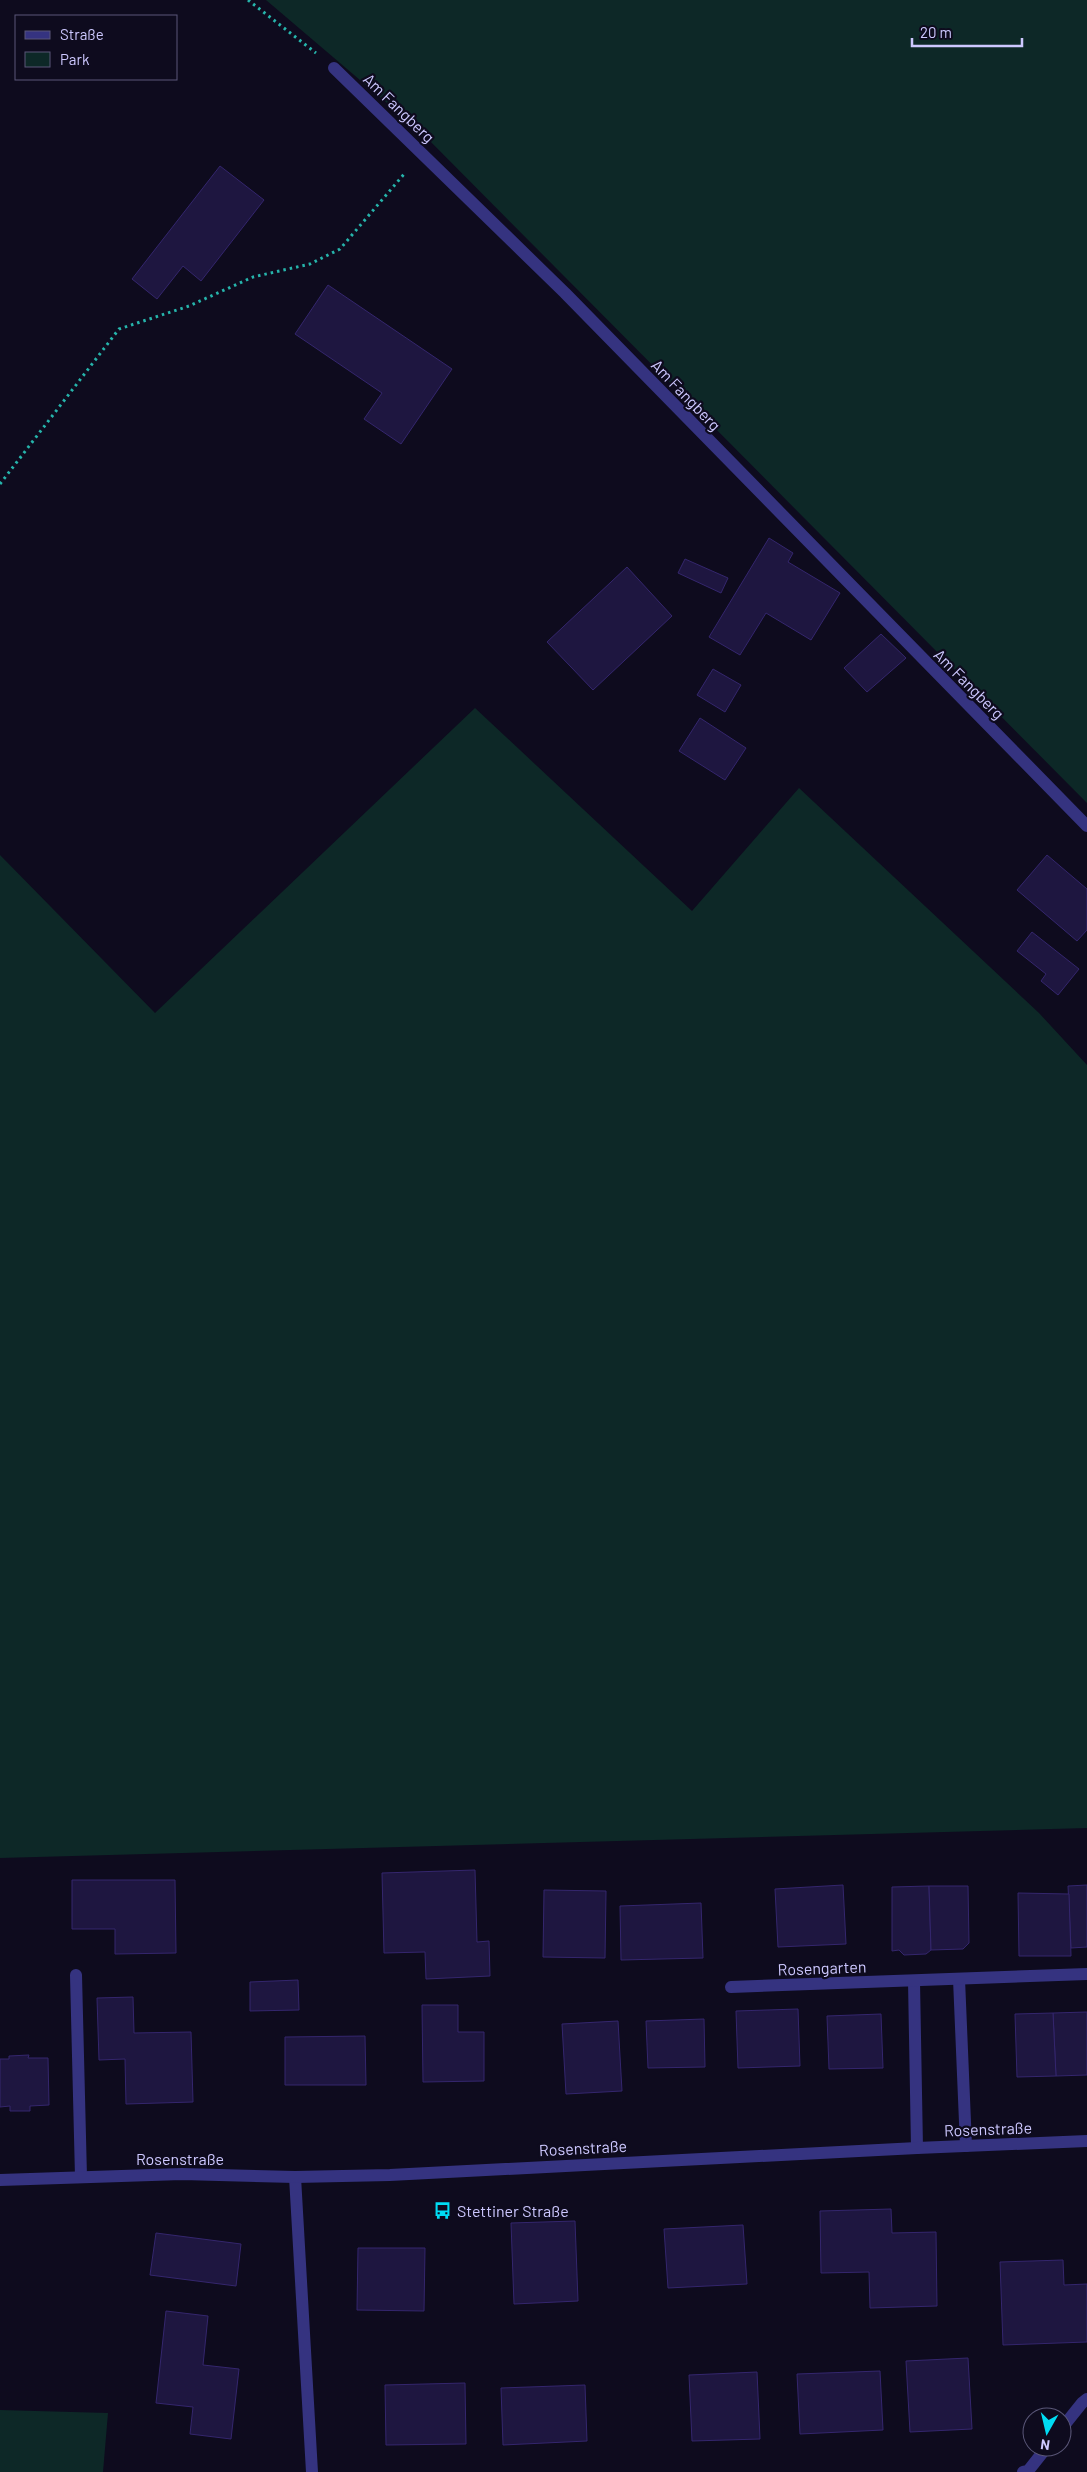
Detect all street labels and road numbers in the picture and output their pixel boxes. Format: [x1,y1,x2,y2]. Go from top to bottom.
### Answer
street label: Am Fangberg [360,69,439,146]
street label: Am Fangberg [648,355,725,434]
street label: Am Fangberg [930,645,1008,723]
street label: Rosengarten [777,1956,867,1979]
street label: Rosenstraße [944,2117,1032,2140]
street label: Rosenstraße [538,2136,628,2159]
street label: Rosenstraße [136,2149,224,2168]

